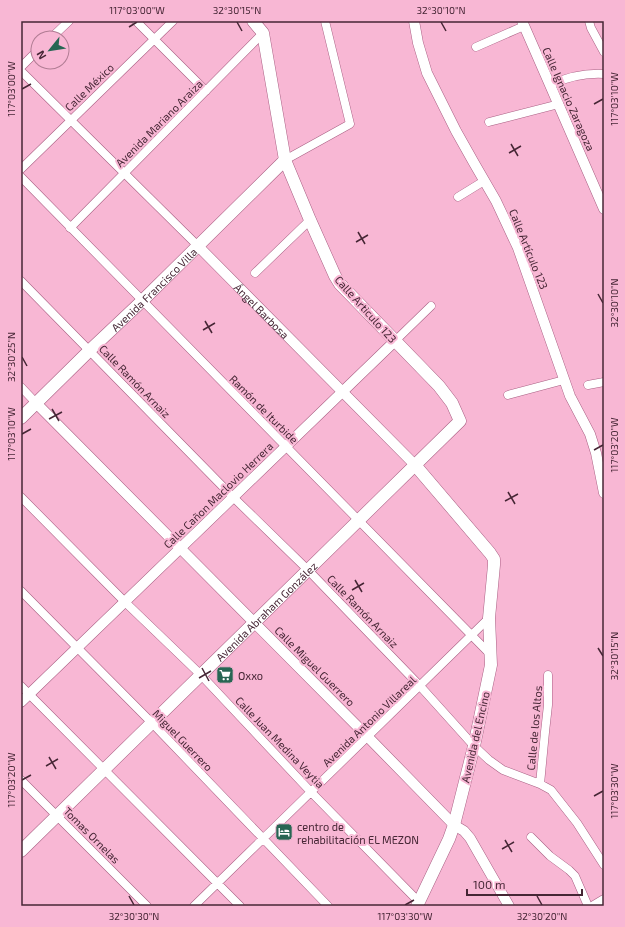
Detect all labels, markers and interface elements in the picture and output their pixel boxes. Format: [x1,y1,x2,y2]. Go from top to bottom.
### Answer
text: 117°03'00"W [109,4,165,16]
text: 32°30'15"N [213,4,261,16]
text: 32°30'10"N [416,4,466,16]
north arrow [30,30,70,70]
street label: Calle Ignacio Zaragoza [540,45,598,153]
text: N [33,49,49,62]
street label: Calle México [62,60,116,114]
text: 117°03'00"W [5,61,17,117]
text: 117°03'10"W [608,72,620,126]
street label: Avenida Mariano Araiza [113,77,205,169]
street label: Calle Artículo 123 [507,207,551,291]
street label: Avenida Francisco Villa [108,245,199,334]
street label: Calle Articulo 123 [333,273,399,345]
text: 32°30'10"N [608,278,620,328]
street label: Ángel Barbosa [232,280,292,341]
text: 32°30'25"N [5,332,17,382]
street label: Calle Ramón Arnaiz [97,342,173,421]
street label: Ramón de Iturbide [227,372,301,446]
text: 117°03'10"W [5,407,17,461]
text: 117°03'20"W [608,417,620,473]
street label: Calle Cañon Maclovio Herrera [161,439,275,551]
street label: Avenida Abraham González [213,558,320,663]
street label: Calle Ramón Arnaiz [325,572,401,651]
street label: Calle Miguel Guerrero [272,623,358,709]
text: 32°30'15"N [608,632,620,680]
supermarket icon: Oxxo [215,665,235,685]
place label: Oxxo [238,669,263,682]
street label: Avenida Antonio Villareal [320,673,419,769]
street label: Calle de los Altos [524,685,544,771]
street label: Avenida del Encino [458,690,492,784]
street label: Calle Juan Medina Veytia [233,694,327,790]
street label: Miguel Guerrero [150,707,216,773]
text: 117°03'20"W [5,752,17,808]
text: 117°03'30"W [608,763,620,819]
street label: Tomas Ornelas [61,804,123,866]
place label: centro de rehabilitación EL MEZON [297,820,419,846]
hotel icon: centro de rehabilitación EL MEZON [274,822,294,842]
scale bar [467,871,582,897]
text: 100 m [473,877,505,891]
text: 32°30'30"N [109,910,159,922]
text: 117°03'30"W [378,910,433,922]
text: 32°30'20"N [517,910,567,922]

